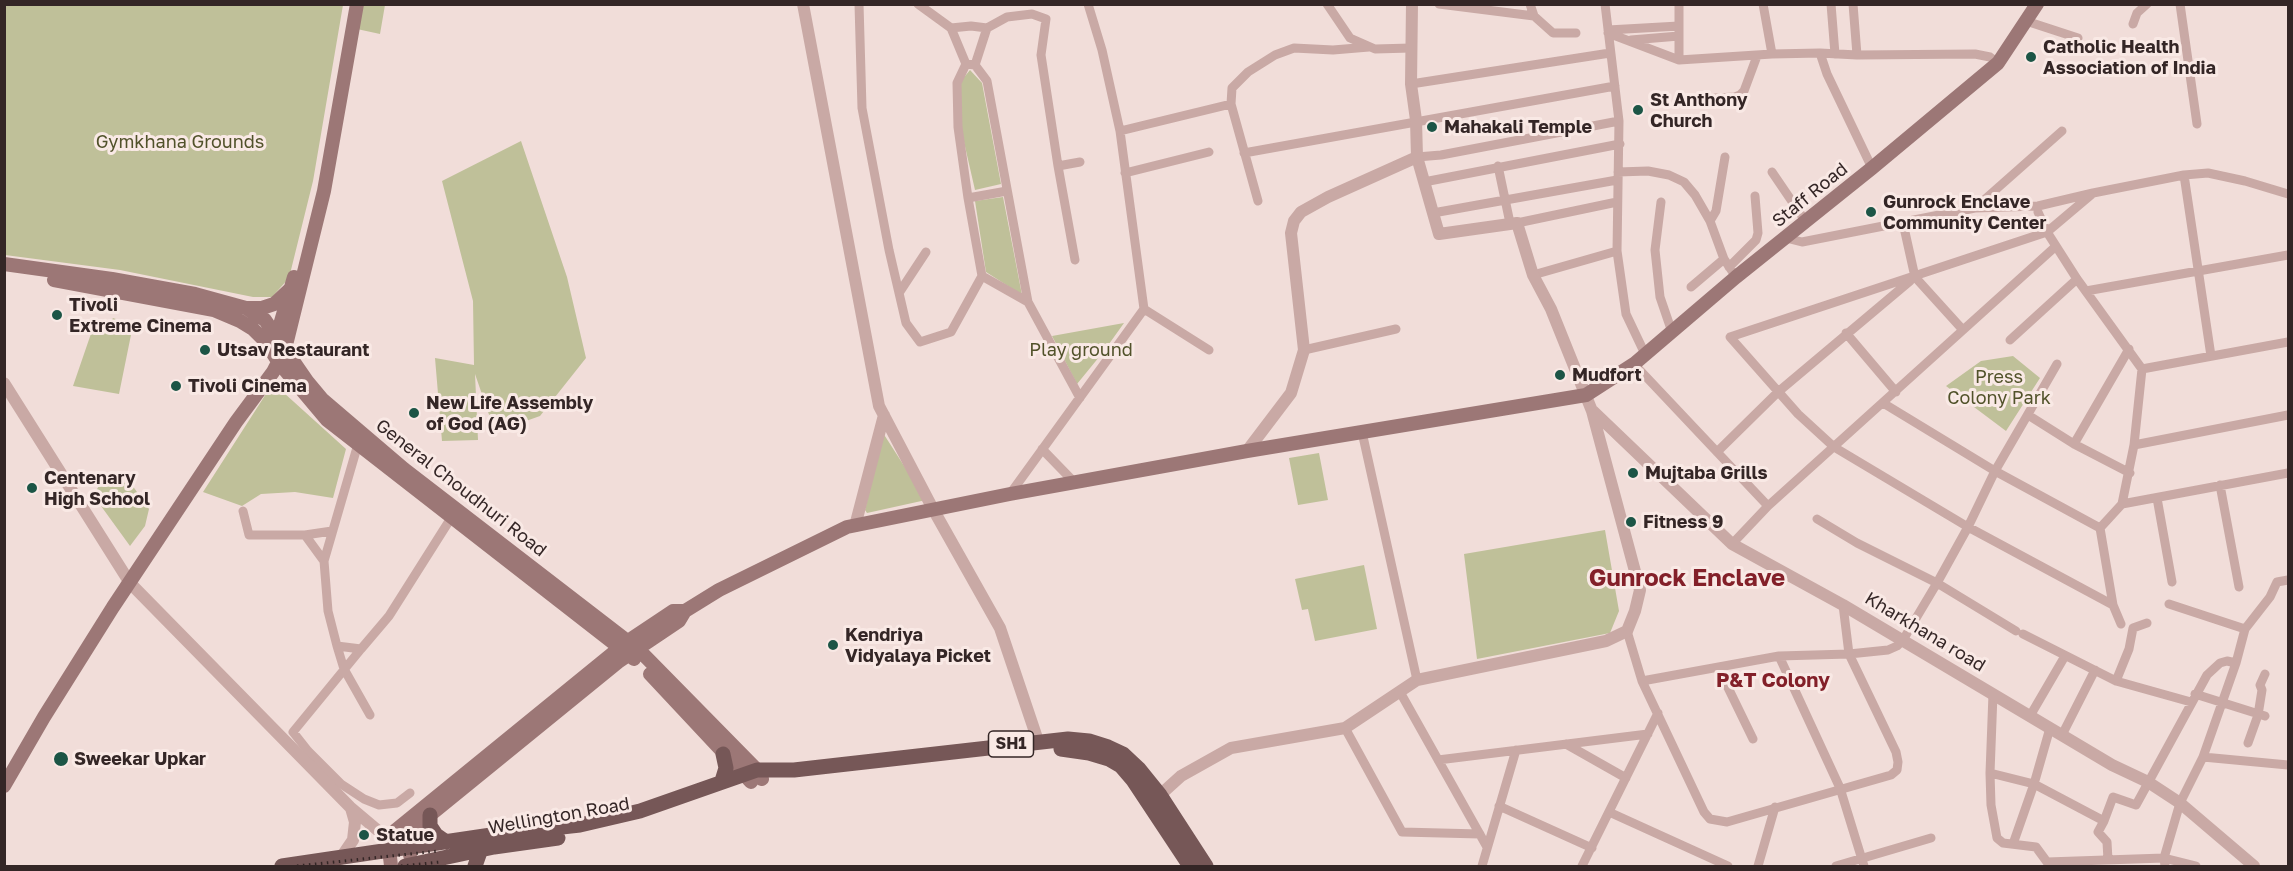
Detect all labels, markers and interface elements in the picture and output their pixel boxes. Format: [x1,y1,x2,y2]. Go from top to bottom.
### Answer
place label: Catholic Health Association of India [2043,36,2216,78]
marker: Catholic Health Association of India [2024,50,2038,64]
place label: St Anthony Church [1650,89,1748,132]
marker: St Anthony Church [1631,103,1645,117]
place label: Mahakali Temple [1444,116,1592,138]
marker: Mahakali Temple [1425,120,1439,134]
park label: Gymkhana Grounds [96,131,264,153]
street label: Staff Road [1768,158,1852,232]
place label: Gunrock Enclave Community Center [1883,191,2046,234]
marker: Gunrock Enclave Community Center [1864,205,1878,219]
place label: Tivoli Extreme Cinema [69,294,212,336]
marker: Tivoli Extreme Cinema [50,308,64,322]
place label: Utsav Restaurant [217,339,369,361]
park label: Play ground [1029,339,1133,361]
marker: Utsav Restaurant [198,343,212,357]
place label: Mudfort [1572,364,1642,386]
park label: Press Colony Park [1947,366,2051,409]
marker: Mudfort [1553,368,1567,382]
place label: Tivoli Cinema [188,375,307,397]
marker: Tivoli Cinema [169,379,183,393]
place label: New Life Assembly of God (AG) [426,392,593,434]
marker: New Life Assembly of God (AG) [407,406,421,420]
street label: General Choudhuri Road [371,415,551,561]
place label: Mujtaba Grills [1645,462,1768,484]
marker: Mujtaba Grills [1626,466,1640,480]
place label: Centenary High School [44,467,150,510]
marker: Centenary High School [25,481,39,495]
place label: Fitness 9 [1643,511,1723,533]
marker: Fitness 9 [1624,515,1638,529]
district label: Gunrock Enclave [1589,564,1785,592]
street label: Kharkhana road [1861,588,1989,676]
place label: Kendriya Vidyalaya Picket [845,624,991,666]
marker: Kendriya Vidyalaya Picket [826,638,840,652]
district label: P&T Colony [1716,669,1830,693]
road number: SH1 [988,731,1034,757]
place label: Sweekar Upkar [74,748,206,770]
marker: Sweekar Upkar [52,750,70,768]
street label: Wellington Road [487,793,631,839]
place label: Statue [376,824,434,846]
marker: Statue [357,828,371,842]

